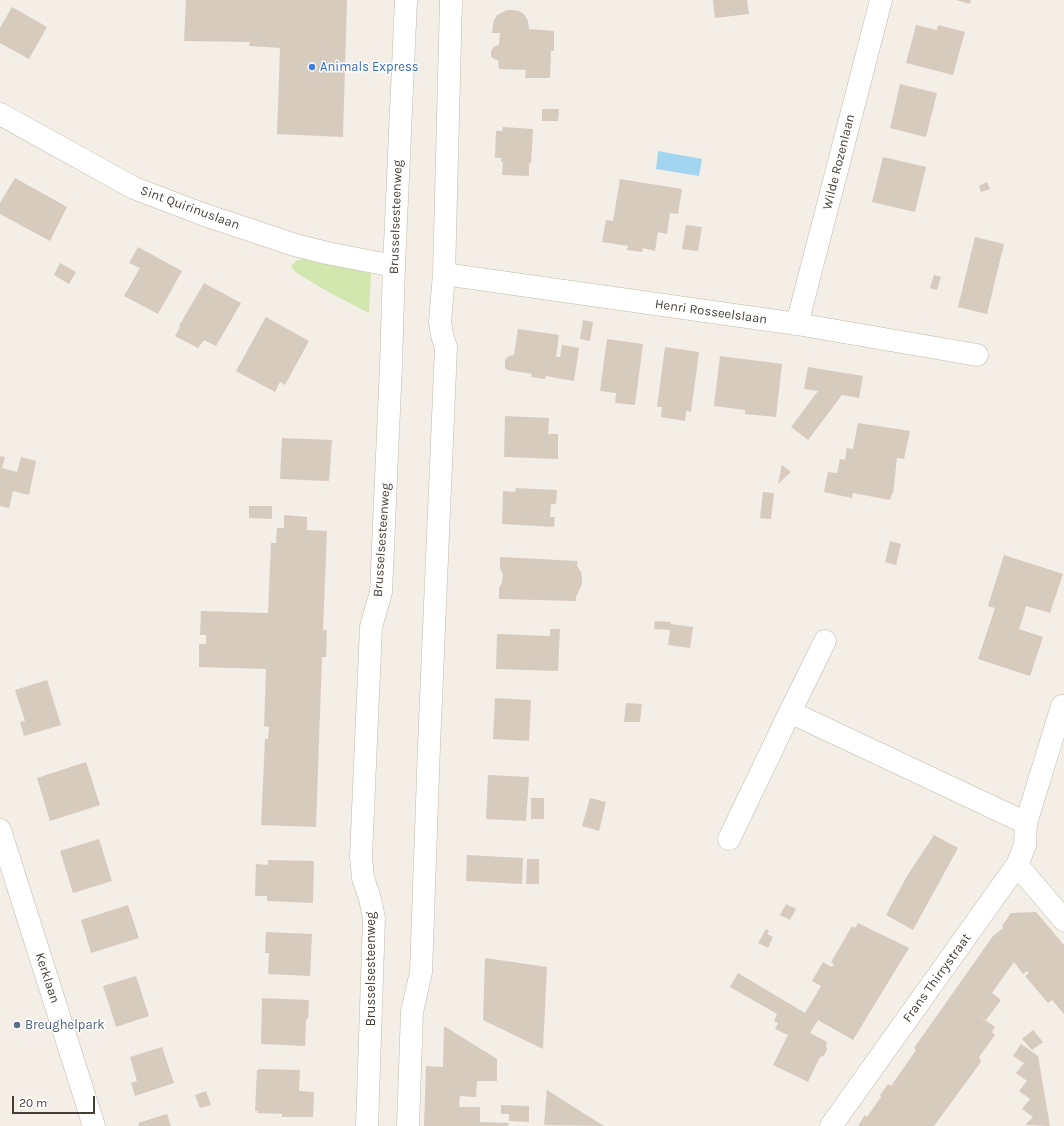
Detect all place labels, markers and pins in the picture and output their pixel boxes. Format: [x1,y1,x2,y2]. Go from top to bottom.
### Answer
place label: Animals Express [320,59,419,75]
marker: Animals Express [307,62,317,72]
place label: Breughelpark [25,1017,105,1033]
marker: Breughelpark [12,1020,22,1030]

